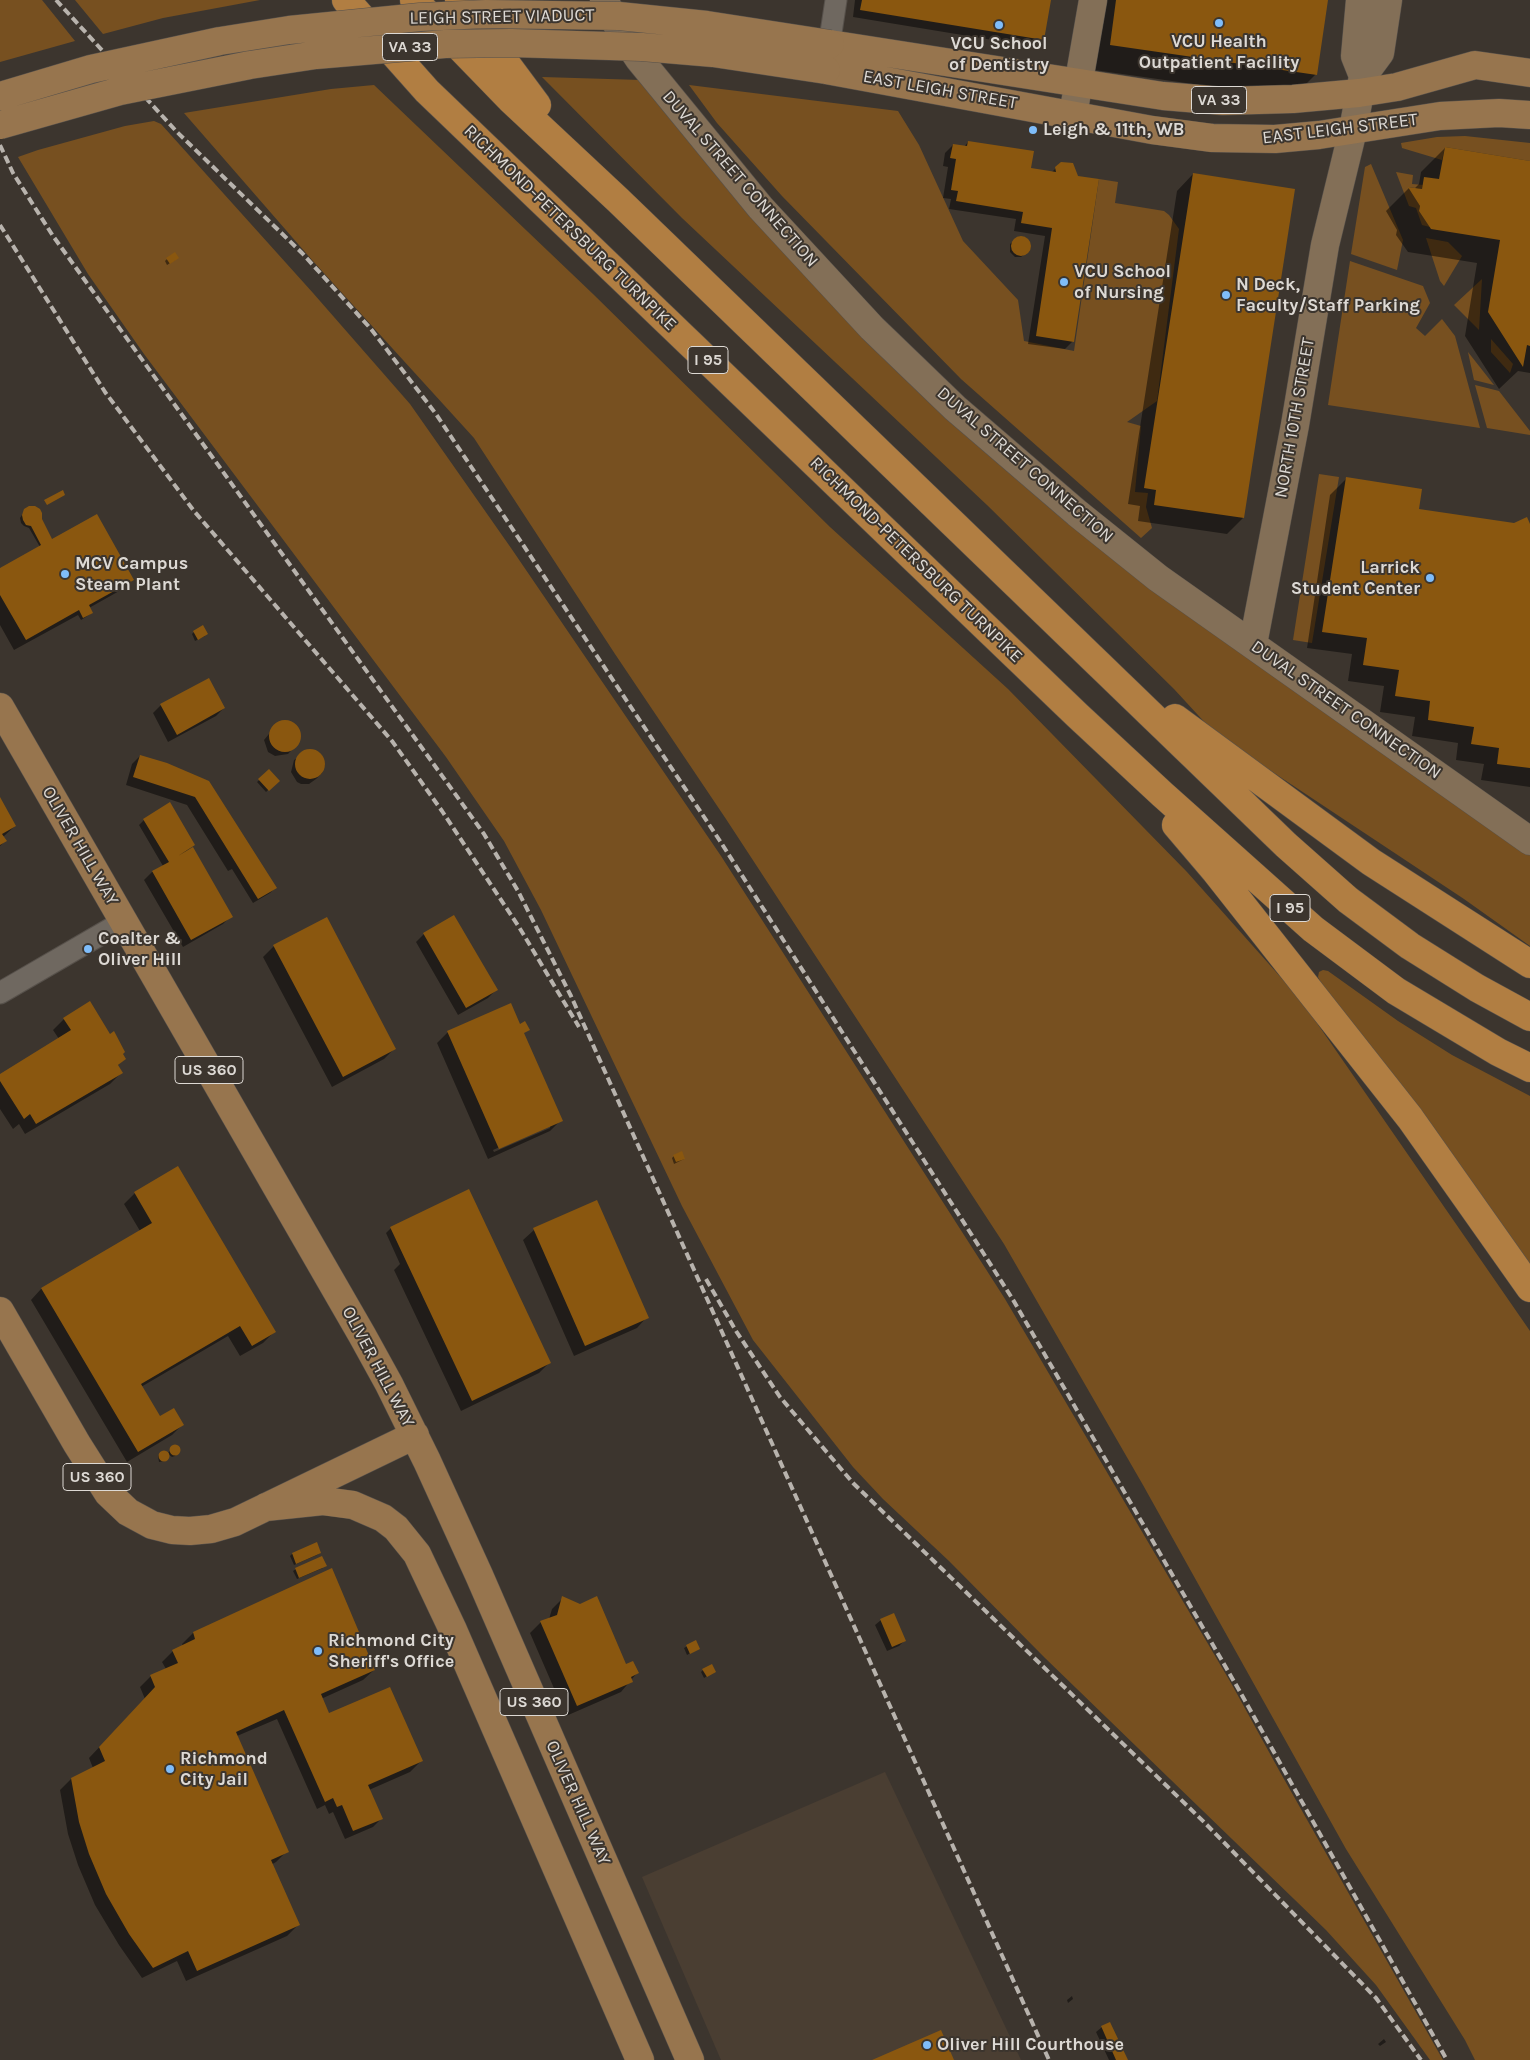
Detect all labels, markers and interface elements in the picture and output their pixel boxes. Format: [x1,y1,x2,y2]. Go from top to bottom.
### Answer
street label: LEIGH STREET VIADUCT [409,5,595,29]
marker: VCU Health Outpatient Facility [1213,17,1225,29]
marker: VCU School of Dentistry [993,19,1005,31]
place label: VCU Health Outpatient Facility [1139,31,1299,74]
place label: VCU School of Dentistry [949,33,1049,76]
road number: VA 33 [382,34,438,61]
street label: EAST LEIGH STREET [861,66,1019,114]
street label: DUVAL STREET CONNECTION [657,86,823,272]
road number: VA 33 [1192,86,1246,114]
street label: EAST LEIGH STREET [1261,109,1419,149]
place label: Leigh & 11th, WB [1043,119,1184,141]
street label: RICHMOND-PETERSBURG TURNPIKE [459,120,681,336]
marker: Leigh & 11th, WB [1027,124,1039,136]
place label: VCU School of Nursing [1074,261,1171,304]
place label: N Deck, Faculty/Staff Parking [1236,274,1420,316]
marker: VCU School of Nursing [1058,276,1070,288]
marker: N Deck, Faculty/Staff Parking [1220,289,1232,301]
street label: NORTH 10TH STREET [1270,336,1320,500]
road number: I 95 [688,346,728,374]
street label: DUVAL STREET CONNECTION [932,382,1118,548]
street label: RICHMOND-PETERSBURG TURNPIKE [805,452,1027,668]
place label: MCV Campus Steam Plant [75,553,188,596]
place label: Larrick Student Center [1291,557,1420,600]
marker: MCV Campus Steam Plant [59,568,71,580]
marker: Larrick Student Center [1424,572,1436,584]
street label: DUVAL STREET CONNECTION [1247,636,1445,784]
street label: OLIVER HILL WAY [37,783,123,909]
road number: I 95 [1270,894,1310,921]
place label: Coalter & Oliver Hill [98,928,182,971]
marker: Coalter & Oliver Hill [82,943,94,955]
road number: US 360 [175,1056,243,1084]
street label: OLIVER HILL WAY [337,1303,419,1431]
road number: US 360 [63,1464,131,1490]
place label: Richmond City Sheriff's Office [328,1630,454,1672]
marker: Richmond City Sheriff's Office [312,1645,324,1657]
road number: US 360 [500,1688,568,1715]
street label: OLIVER HILL WAY [541,1737,615,1869]
place label: Richmond City Jail [180,1748,268,1790]
marker: Richmond City Jail [164,1763,176,1775]
place label: Oliver Hill Courthouse [937,2034,1124,2056]
marker: Oliver Hill Courthouse [921,2039,933,2051]

